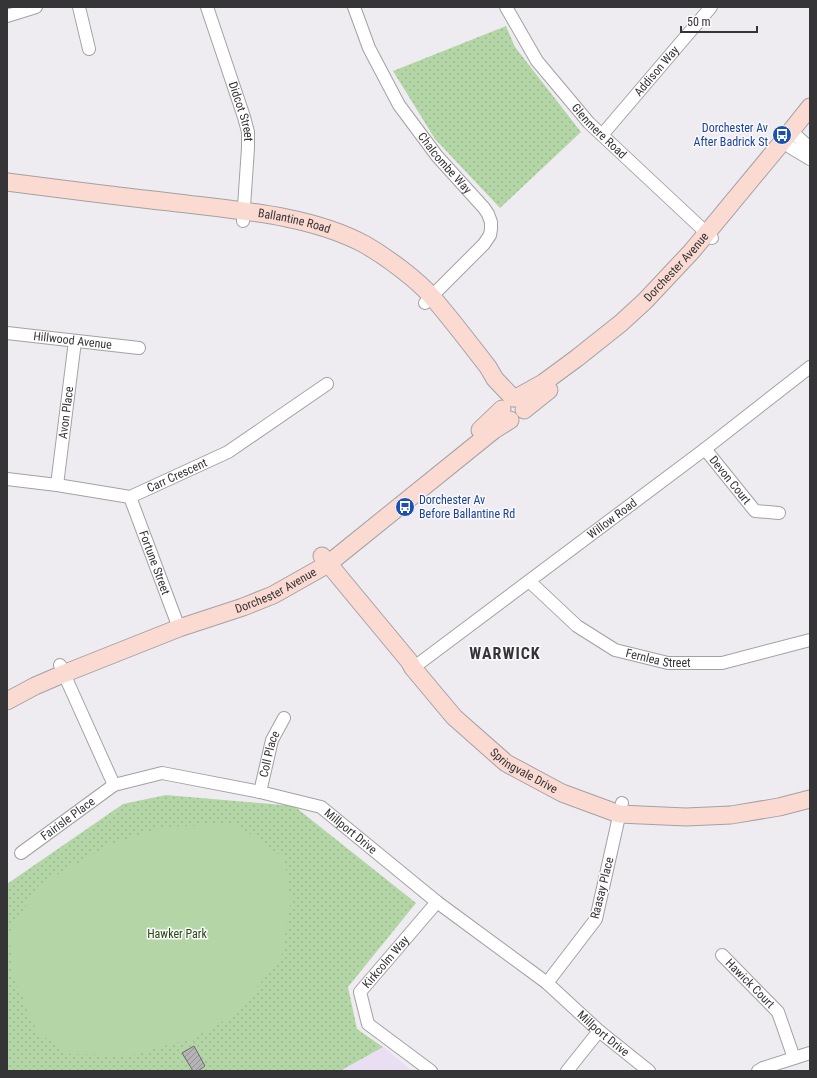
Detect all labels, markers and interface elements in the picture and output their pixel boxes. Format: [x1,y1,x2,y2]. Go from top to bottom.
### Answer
scale bar [681,8,757,34]
text: 50 m [687,15,711,29]
street label: Addison Way [631,43,682,99]
street label: Didcot Street [226,80,255,142]
street label: Glenmere Road [569,101,629,161]
place label: Dorchester Av After Badrick St [694,121,768,149]
bus stop icon: Dorchester Av After Badrick St [771,124,793,146]
street label: Chalcombe Way [415,130,474,196]
street label: Ballantine Road [257,206,332,236]
street label: Dorchester Avenue [641,229,712,305]
street label: Hillwood Avenue [33,329,113,352]
street label: Avon Place [56,385,76,440]
street label: Devon Court [706,453,754,508]
street label: Carr Crescent [145,455,210,495]
place label: Dorchester Av Before Ballantine Rd [419,493,515,521]
bus stop icon: Dorchester Av Before Ballantine Rd [394,496,416,518]
street label: Willow Road [585,496,640,542]
street label: Fortune Street [136,529,173,597]
street label: Dorchester Avenue [233,565,319,616]
district label: WARWICK [469,644,541,663]
street label: Fernlea Street [624,646,691,670]
street label: Coll Place [257,728,283,779]
street label: Springvale Drive [487,745,560,796]
street label: Fairisle Place [38,794,98,843]
street label: Millport Drive [322,806,380,857]
street label: Raasay Place [588,855,617,920]
park label: Hawker Park [147,927,207,941]
street label: Kirkcolm Way [359,933,412,991]
street label: Hawick Court [723,956,778,1011]
street label: Millport Drive [575,1008,632,1060]

